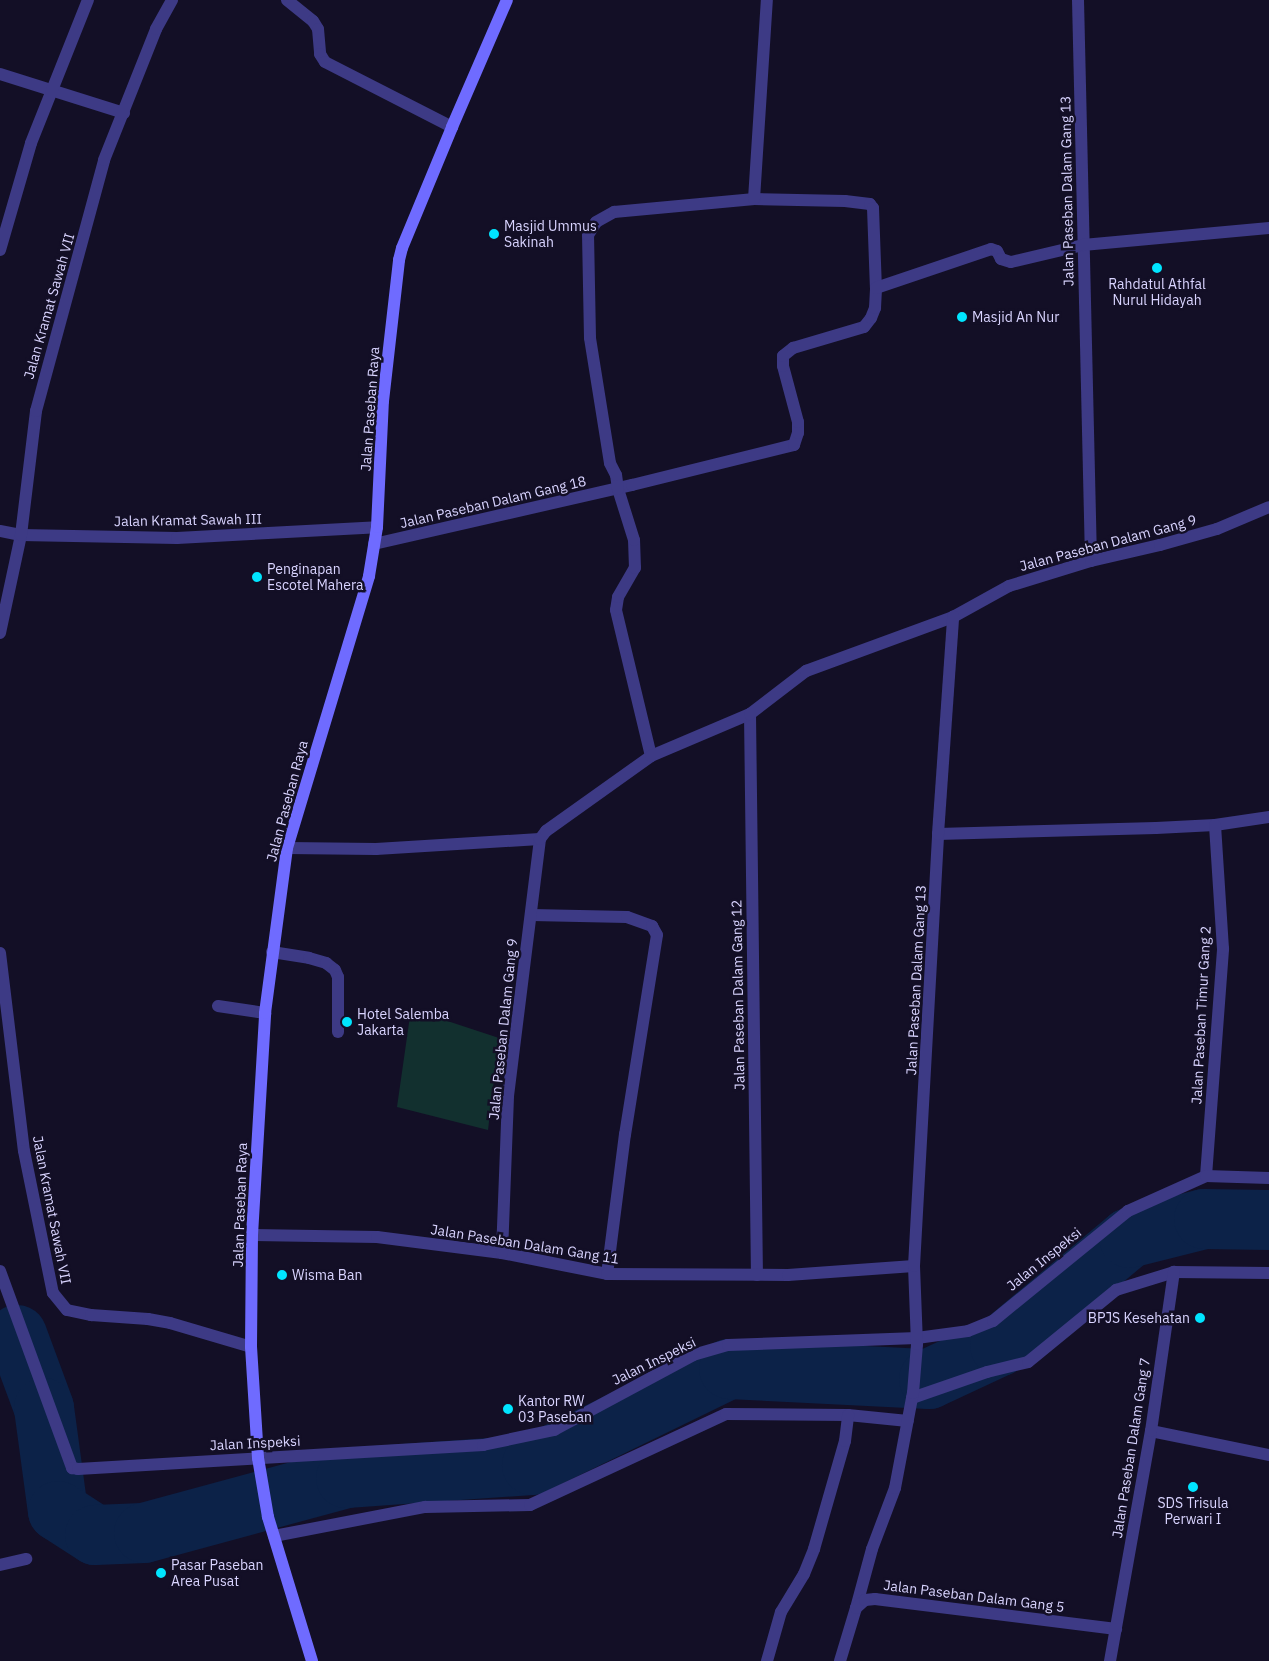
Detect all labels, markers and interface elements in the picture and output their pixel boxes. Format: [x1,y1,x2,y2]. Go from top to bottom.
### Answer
street label: Jalan Paseban Dalam Gang 13 [1057,96,1077,286]
place label: Masjid Ummus Sakinah [504,218,597,250]
marker: Masjid Ummus Sakinah [488,228,500,240]
street label: Jalan Kramat Sawah VII [20,231,78,381]
marker: Rahdatul Athfal Nurul Hidayah [1151,262,1163,274]
place label: Rahdatul Athfal Nurul Hidayah [1108,276,1206,308]
place label: Masjid An Nur [972,309,1059,325]
marker: Masjid An Nur [956,311,968,323]
street label: Jalan Paseban Raya [357,346,383,472]
street label: Jalan Paseban Dalam Gang 18 [398,472,588,532]
street label: Jalan Kramat Sawah III [114,510,262,530]
street label: Jalan Paseban Dalam Gang 9 [1018,511,1198,575]
place label: Penginapan Escotel Mahera [267,561,363,594]
marker: Penginapan Escotel Mahera [251,571,263,583]
street label: Jalan Paseban Raya [263,739,311,863]
street label: Jalan Paseban Dalam Gang 13 [903,884,929,1076]
street label: Jalan Paseban Dalam Gang 12 [728,900,748,1090]
street label: Jalan Paseban Timur Gang 2 [1188,925,1214,1105]
street label: Jalan Paseban Dalam Gang 9 [485,937,521,1121]
place label: Hotel Salemba Jakarta [357,1006,449,1038]
marker: Hotel Salemba Jakarta [341,1016,353,1028]
street label: Jalan Kramat Sawah VII [29,1134,75,1286]
street label: Jalan Paseban Raya [229,1142,251,1268]
street label: Jalan Paseban Dalam Gang 11 [430,1221,620,1267]
street label: Jalan Inspeksi [1003,1224,1085,1294]
place label: Wisma Ban [292,1267,362,1283]
marker: Wisma Ban [276,1269,288,1281]
place label: BPJS Kesehatan [1088,1310,1190,1326]
marker: BPJS Kesehatan [1194,1312,1206,1324]
street label: Jalan Inspeksi [609,1334,699,1388]
street label: Jalan Paseban Dalam Gang 7 [1108,1357,1154,1539]
place label: Kantor RW 03 Paseban [518,1393,592,1425]
marker: Kantor RW 03 Paseban [502,1403,514,1415]
street label: Jalan Inspeksi [209,1432,301,1454]
marker: SDS Trisula Perwari I [1187,1481,1199,1493]
place label: SDS Trisula Perwari I [1157,1495,1229,1528]
place label: Pasar Paseban Area Pusat [171,1557,263,1590]
marker: Pasar Paseban Area Pusat [155,1567,167,1579]
street label: Jalan Paseban Dalam Gang 5 [883,1577,1065,1615]

